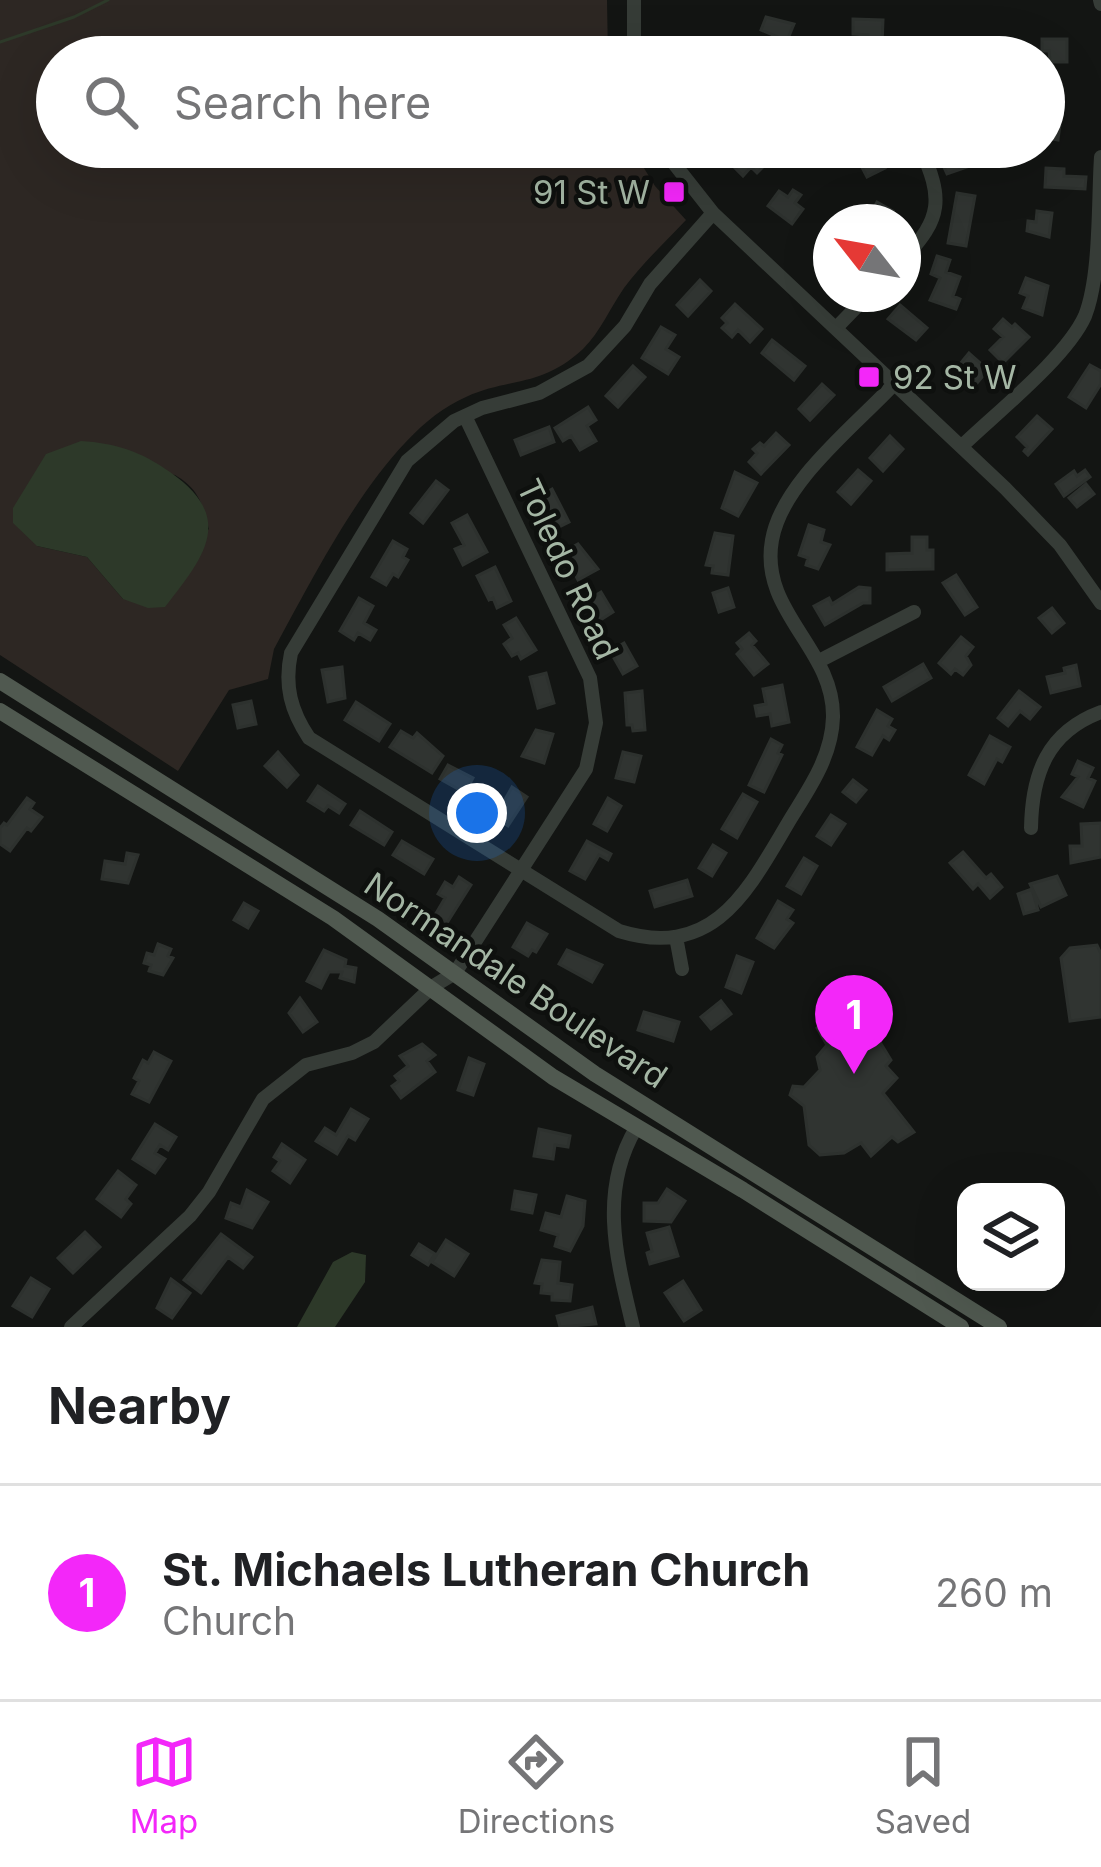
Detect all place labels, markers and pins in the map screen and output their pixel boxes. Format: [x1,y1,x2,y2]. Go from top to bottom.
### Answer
place label: 91 St W [533,172,650,212]
marker: 91 St W [661,179,687,205]
place label: 92 St W [893,357,1017,397]
marker: 92 St W [856,364,882,390]
pin: 1 [815,975,893,1074]

